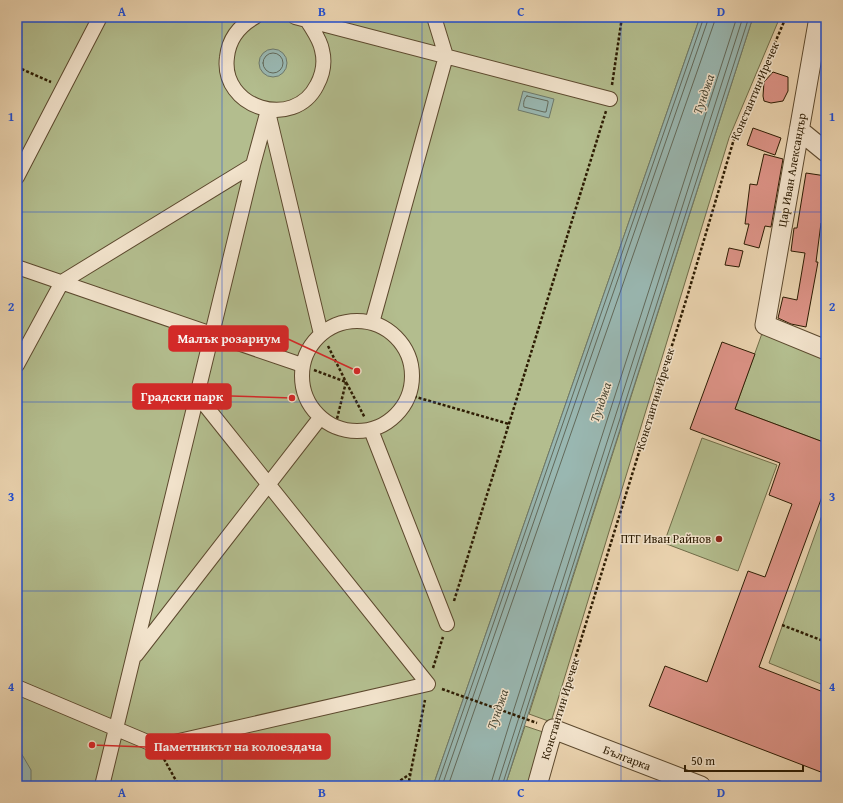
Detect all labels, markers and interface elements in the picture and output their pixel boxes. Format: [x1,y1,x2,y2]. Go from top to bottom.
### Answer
text: A [118,2,127,21]
text: B [318,2,326,21]
text: C [517,2,525,21]
text: D [717,2,725,21]
street label: Константин Иречек [726,38,783,143]
water label: Тунджа [688,72,719,117]
text: 1 [8,107,14,126]
text: 1 [829,107,835,126]
street label: Цар Иван Александър [773,111,810,228]
text: 2 [8,297,15,316]
text: 2 [829,297,836,316]
callout: Малък розариум [169,326,288,351]
text: Малък розариум [177,329,281,348]
street label: Константин Иречек [631,345,678,452]
water label: Тунджа [585,380,616,425]
callout: Градски парк [133,384,231,409]
text: Градски парк [141,387,224,406]
text: 3 [8,487,14,506]
text: 3 [829,487,835,506]
place label: ПТГ Иван Райнов [621,530,711,547]
marker: ПТГ Иван Райнов [714,534,724,544]
street label: Константин Иречек [536,655,583,762]
text: 4 [8,677,15,696]
text: 4 [829,677,836,696]
water label: Тунджа [482,687,513,732]
callout: Паметникът на колоездача [146,734,330,759]
text: Паметникът на колоездача [154,737,322,756]
street label: Българка [601,741,654,774]
scale bar [685,747,803,773]
text: 50 m [691,752,715,769]
text: A [118,783,127,802]
text: B [318,783,326,802]
text: C [517,783,525,802]
text: D [717,783,725,802]

